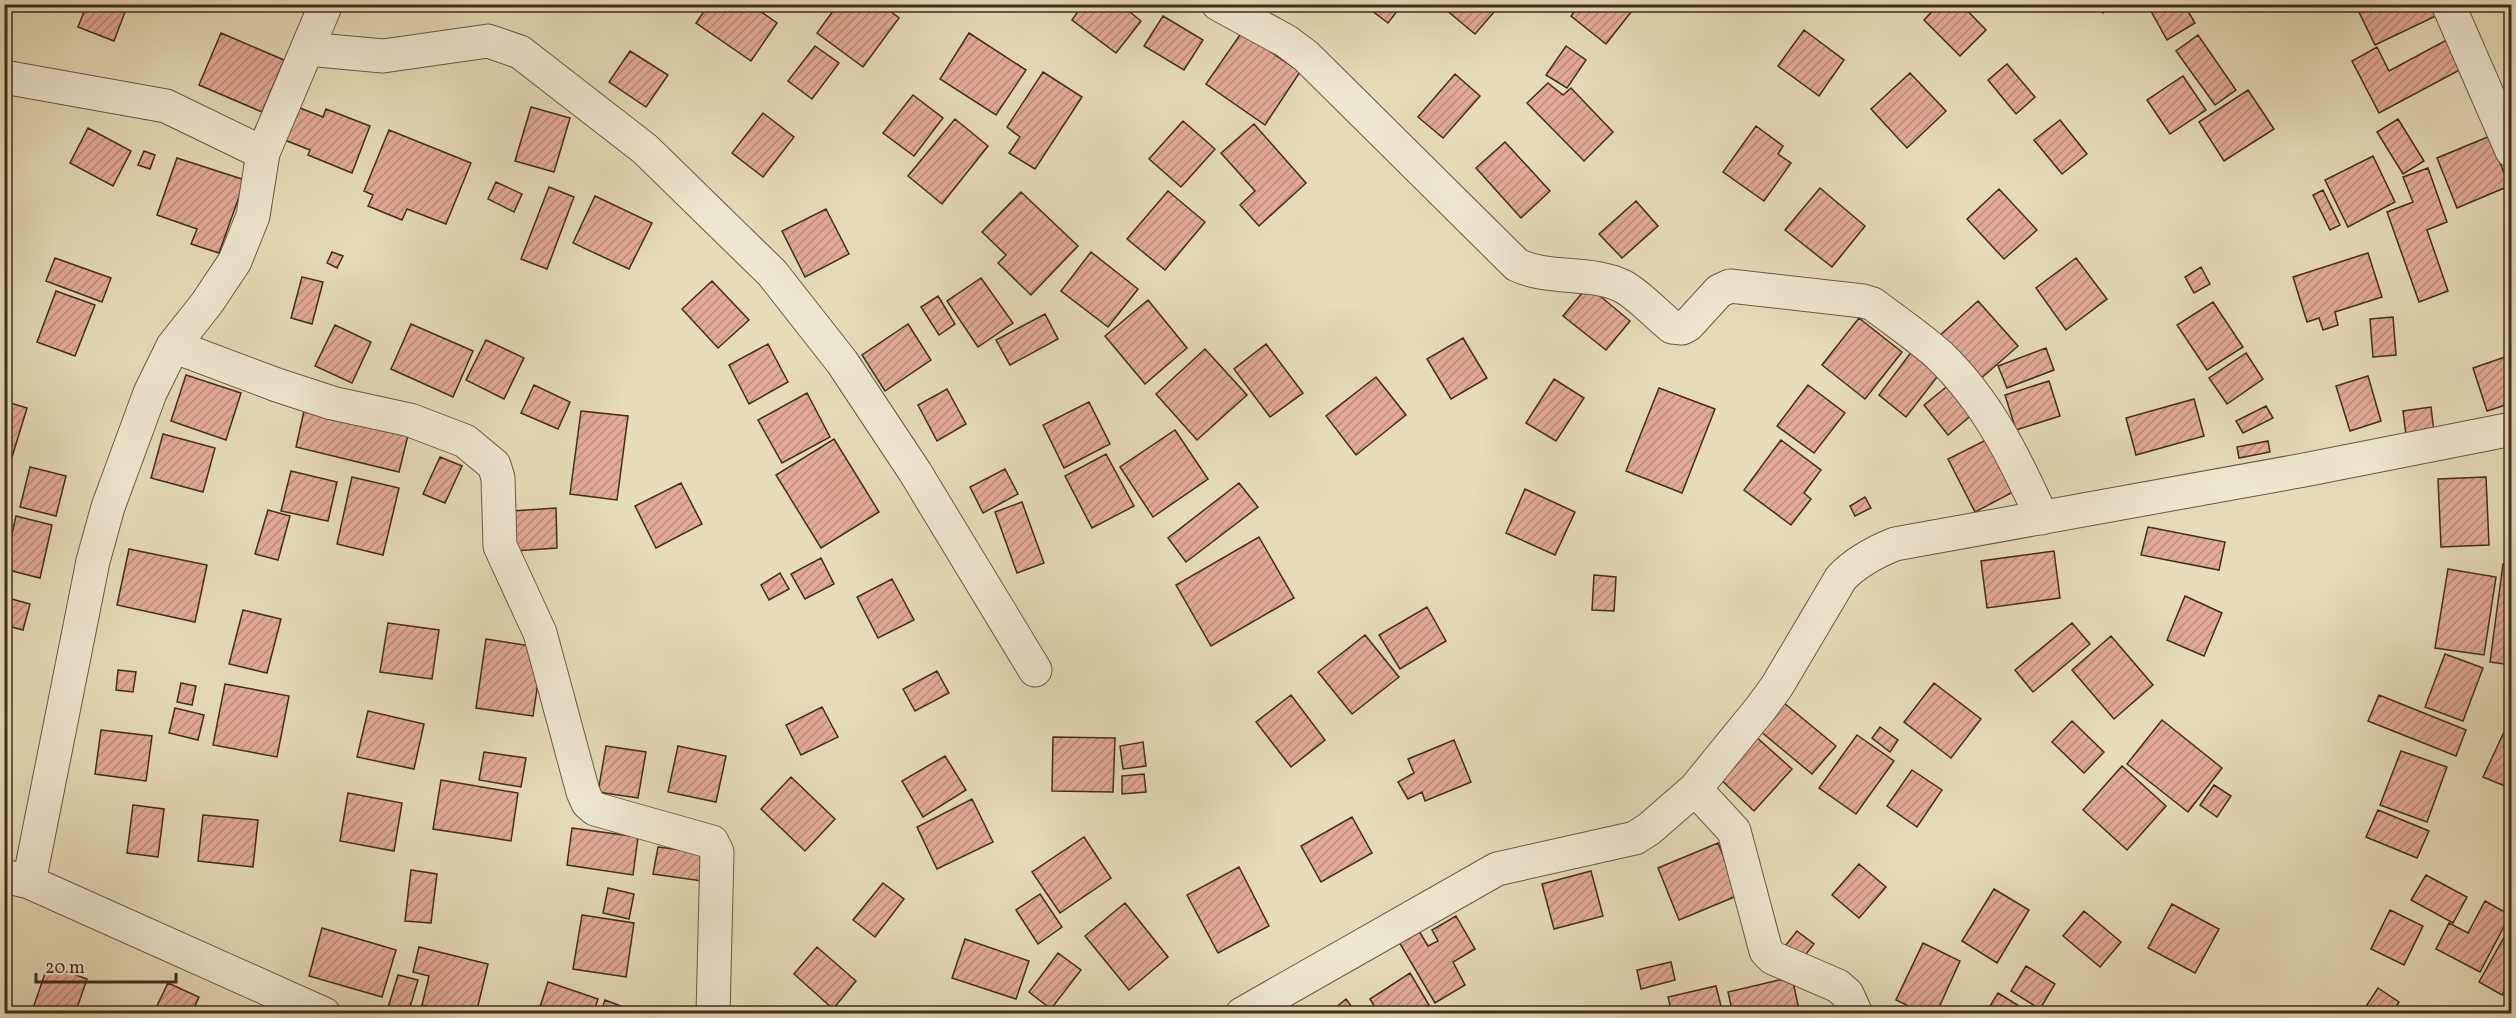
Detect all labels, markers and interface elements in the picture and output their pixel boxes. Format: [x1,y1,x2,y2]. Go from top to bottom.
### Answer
scale bar [36,946,176,984]
text: 20 m [45,956,85,981]

